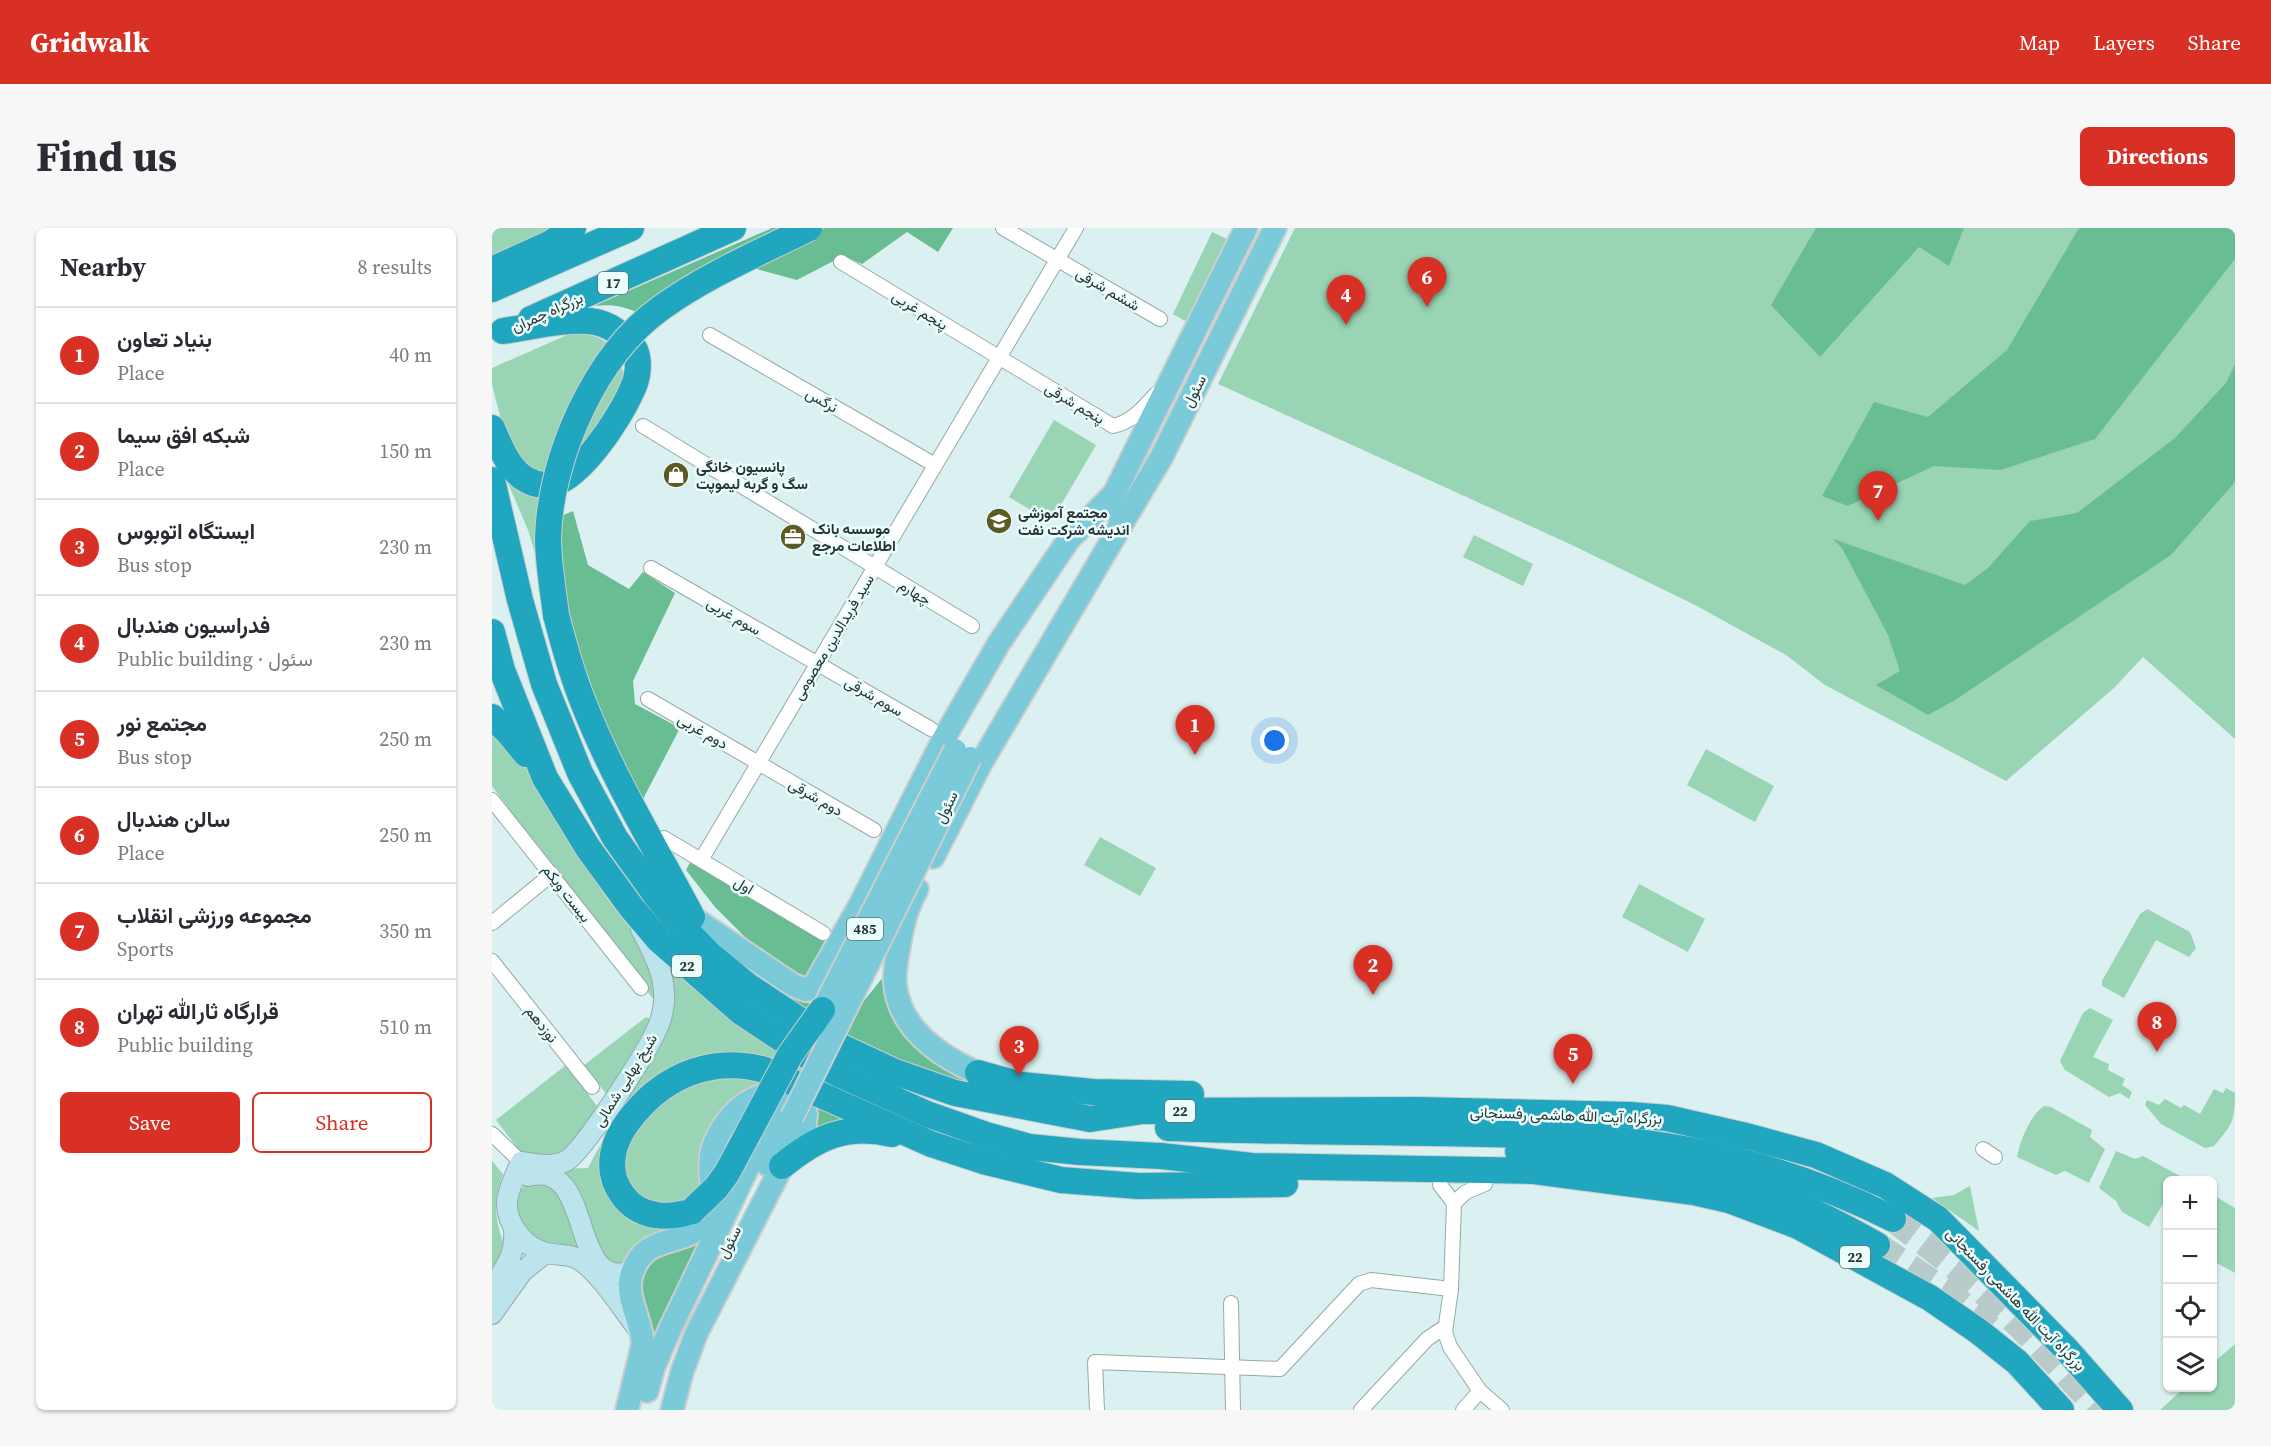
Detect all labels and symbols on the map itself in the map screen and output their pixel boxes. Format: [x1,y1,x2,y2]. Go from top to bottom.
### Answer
pin: 6 [1408,257,1446,307]
street label: ششم شرقی [1072,262,1144,316]
road number: 17 [598,272,628,294]
pin: 4 [1326,276,1366,325]
street label: پنجم غربی [888,285,952,335]
street label: بزرگراه چمران [508,287,586,337]
street label: سئول [1177,371,1211,411]
street label: پنجم شرقی [1041,377,1109,429]
street label: نرگس [802,382,842,418]
place label: پانسیون خانگی سگ و گربه لیموپت [696,456,808,494]
shop icon: پانسیون خانگی سگ و گربه لیموپت [661,460,691,490]
pin: 7 [1858,472,1898,521]
place label: مجتمع آموزشی اندیشه شرکت نفت [1018,502,1130,540]
school or university icon: مجتمع آموزشی اندیشه شرکت نفت [984,506,1014,536]
place label: موسسه بانک اطلاعات مرجع [812,518,896,556]
office icon: موسسه بانک اطلاعات مرجع [778,522,808,552]
street label: سید فریدالدین معصومی [787,570,879,704]
street label: چهارم [895,574,935,610]
street label: سوم غربی [703,592,765,640]
street label: سوم شرقی [841,671,907,721]
pin: 1 [1176,706,1214,755]
street label: دوم غربی [674,708,732,754]
your location [1260,726,1289,755]
street label: دوم شرقی [785,773,847,821]
street label: سئول [929,787,963,827]
street label: بیست ویکم [538,860,596,926]
street label: اول [730,871,758,899]
road number: 485 [847,918,883,940]
pin: 2 [1354,946,1392,995]
road number: 22 [672,955,702,977]
street label: نوزدهم [521,1001,563,1047]
pin: 8 [2138,1002,2176,1052]
pin: 3 [1000,1026,1038,1076]
street label: شیخ بهایی شمالی [588,1029,663,1131]
pin: 5 [1554,1034,1592,1084]
road number: 22 [1165,1100,1195,1122]
street label: بزرگراه آیت الله هاشمی رفسنجانی [1470,1101,1662,1129]
street label: سئول [712,1222,746,1262]
street label: بزرگراه آیت الله هاشمی رفسنجانی [1942,1223,2090,1375]
road number: 22 [1840,1246,1870,1268]

